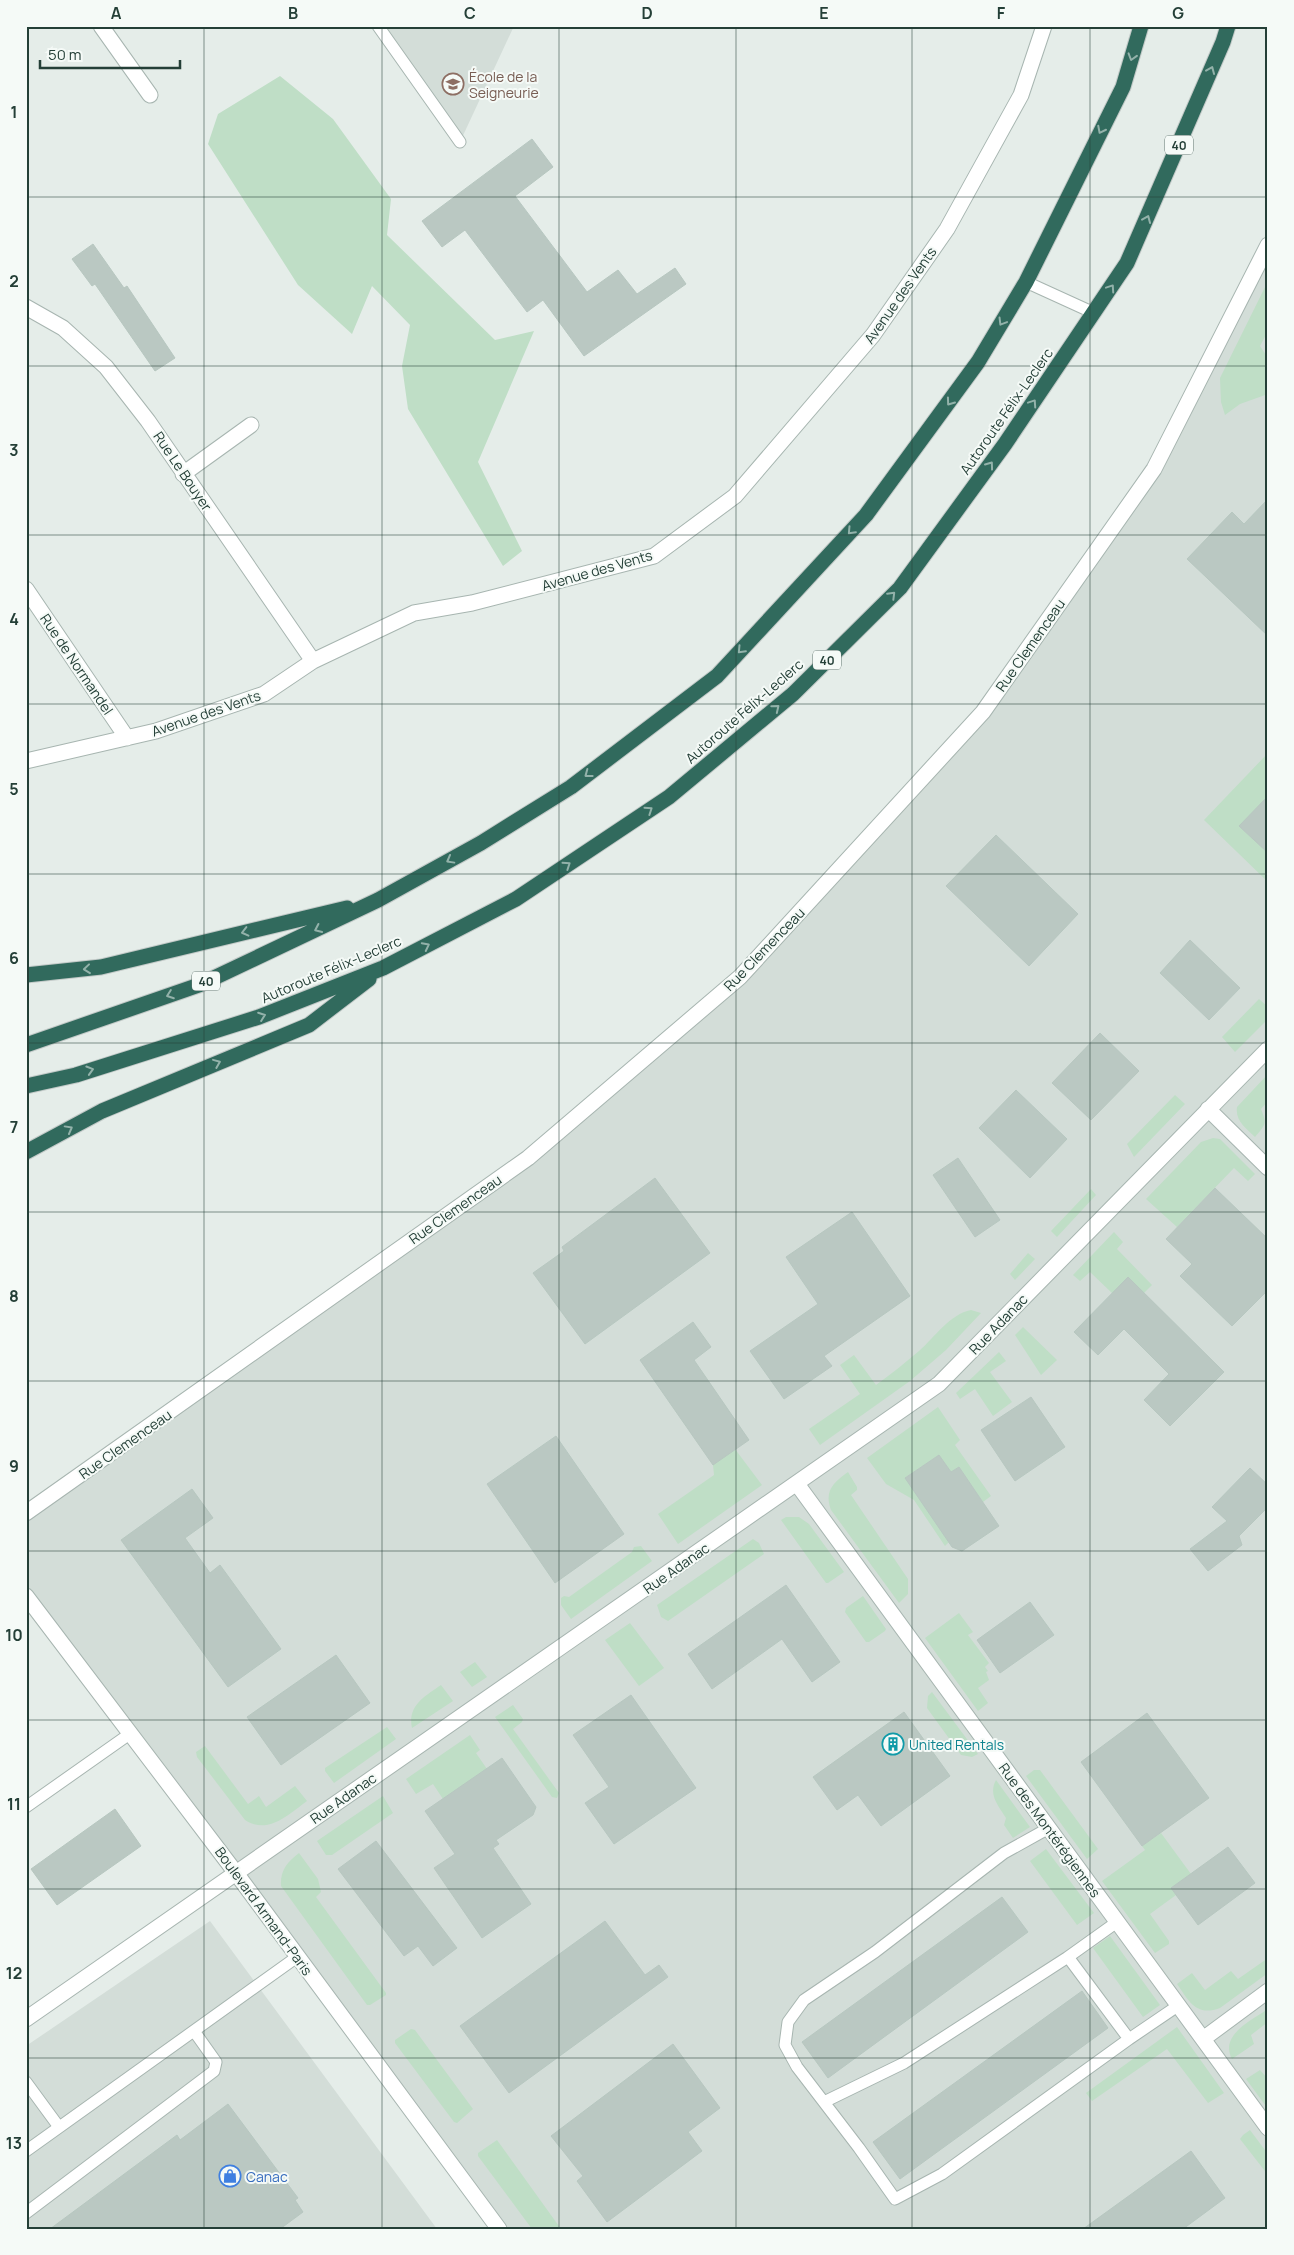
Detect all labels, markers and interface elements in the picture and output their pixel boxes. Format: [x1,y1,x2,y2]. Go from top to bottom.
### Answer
text: A [111,2,122,24]
text: B [288,2,298,24]
text: C [464,2,476,24]
text: D [641,2,653,24]
text: E [819,2,829,24]
text: F [997,2,1006,24]
text: G [1172,2,1184,24]
scale bar [40,38,180,70]
text: 50 m [48,44,82,65]
one-way arrow [1128,52,1138,60]
one-way arrow [1205,66,1216,75]
place label: École de la Seigneurie [469,67,539,102]
school or university icon: École de la Seigneurie [441,72,465,96]
text: 1 [10,101,18,123]
one-way arrow [1097,125,1107,134]
road number: 40 [1165,136,1193,154]
one-way arrow [1140,215,1151,224]
street label: Avenue des Vents [859,243,941,347]
text: 2 [9,270,19,292]
one-way arrow [1105,284,1114,294]
one-way arrow [999,317,1009,326]
street label: Autoroute Félix-Leclerc [955,344,1057,478]
one-way arrow [947,396,955,405]
one-way arrow [1026,400,1036,409]
street label: Rue Le Bouyer [149,428,217,514]
text: 3 [9,439,19,461]
one-way arrow [984,462,992,471]
one-way arrow [848,525,857,534]
street label: Avenue des Vents [539,545,655,595]
one-way arrow [887,592,896,601]
street label: Rue Clemenceau [991,595,1069,695]
text: 4 [9,608,19,630]
street label: Rue de Normandel [36,610,118,718]
one-way arrow [738,644,747,653]
road number: 40 [813,650,841,670]
street label: Autoroute Félix-Leclerc [681,654,807,767]
street label: Avenue des Vents [149,685,263,741]
one-way arrow [770,706,779,714]
one-way arrow [584,768,593,777]
text: 5 [9,778,19,800]
one-way arrow [643,807,653,816]
one-way arrow [446,854,455,864]
one-way arrow [561,862,571,871]
street label: Rue Clemenceau [719,903,809,995]
one-way arrow [314,922,323,933]
one-way arrow [242,927,250,937]
street label: Autoroute Félix-Leclerc [258,931,404,1007]
one-way arrow [421,942,430,952]
text: 6 [9,947,19,969]
one-way arrow [83,963,91,974]
road number: 40 [192,971,220,990]
one-way arrow [166,989,174,999]
one-way arrow [257,1012,266,1022]
one-way arrow [212,1059,221,1069]
one-way arrow [86,1066,94,1076]
text: 7 [10,1116,18,1138]
one-way arrow [64,1125,73,1135]
street label: Rue Clemenceau [405,1170,505,1248]
text: 8 [9,1285,19,1307]
street label: Rue Adanac [964,1290,1032,1358]
street label: Rue Clemenceau [75,1405,175,1483]
text: 9 [9,1455,19,1477]
street label: Rue Adanac [639,1538,713,1598]
text: 10 [5,1624,23,1646]
building icon: United Rentals [881,1732,905,1756]
place label: United Rentals [909,1735,1004,1754]
street label: Rue des Montérégiennes [995,1759,1105,1901]
street label: Rue Adanac [306,1768,380,1828]
text: 11 [7,1793,21,1815]
street label: Boulevard Armand-Paris [211,1843,317,1979]
text: 12 [6,1962,22,1984]
text: 13 [6,2132,22,2154]
shop icon: Canac [218,2164,242,2188]
place label: Canac [246,2167,288,2186]

